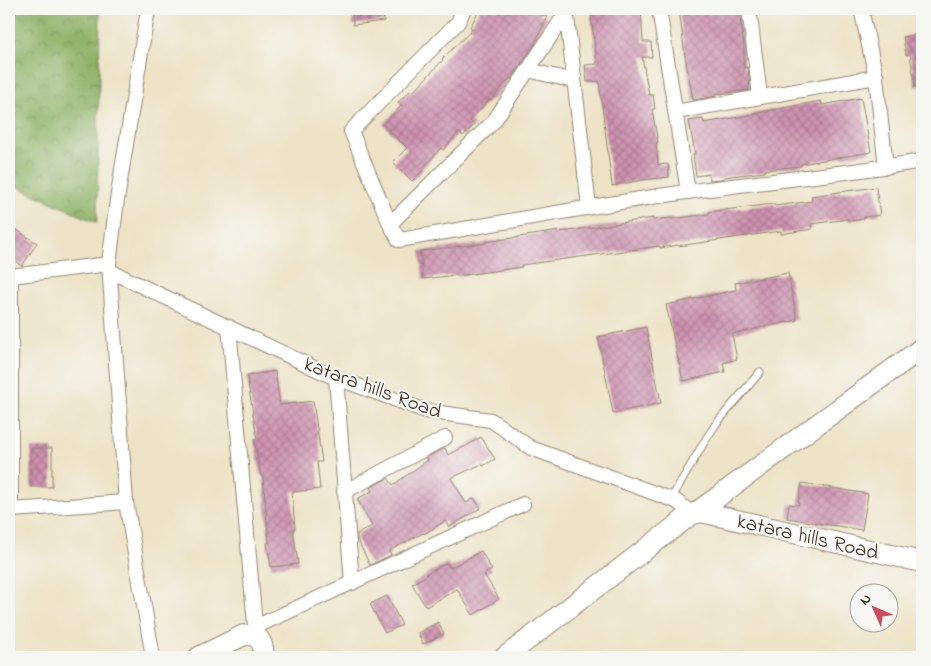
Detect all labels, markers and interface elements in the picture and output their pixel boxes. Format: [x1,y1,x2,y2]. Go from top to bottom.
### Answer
street label: katara hills Road [299,350,446,428]
street label: katara hills Road [734,507,881,569]
north arrow [848,584,898,634]
text: N [855,589,877,611]

